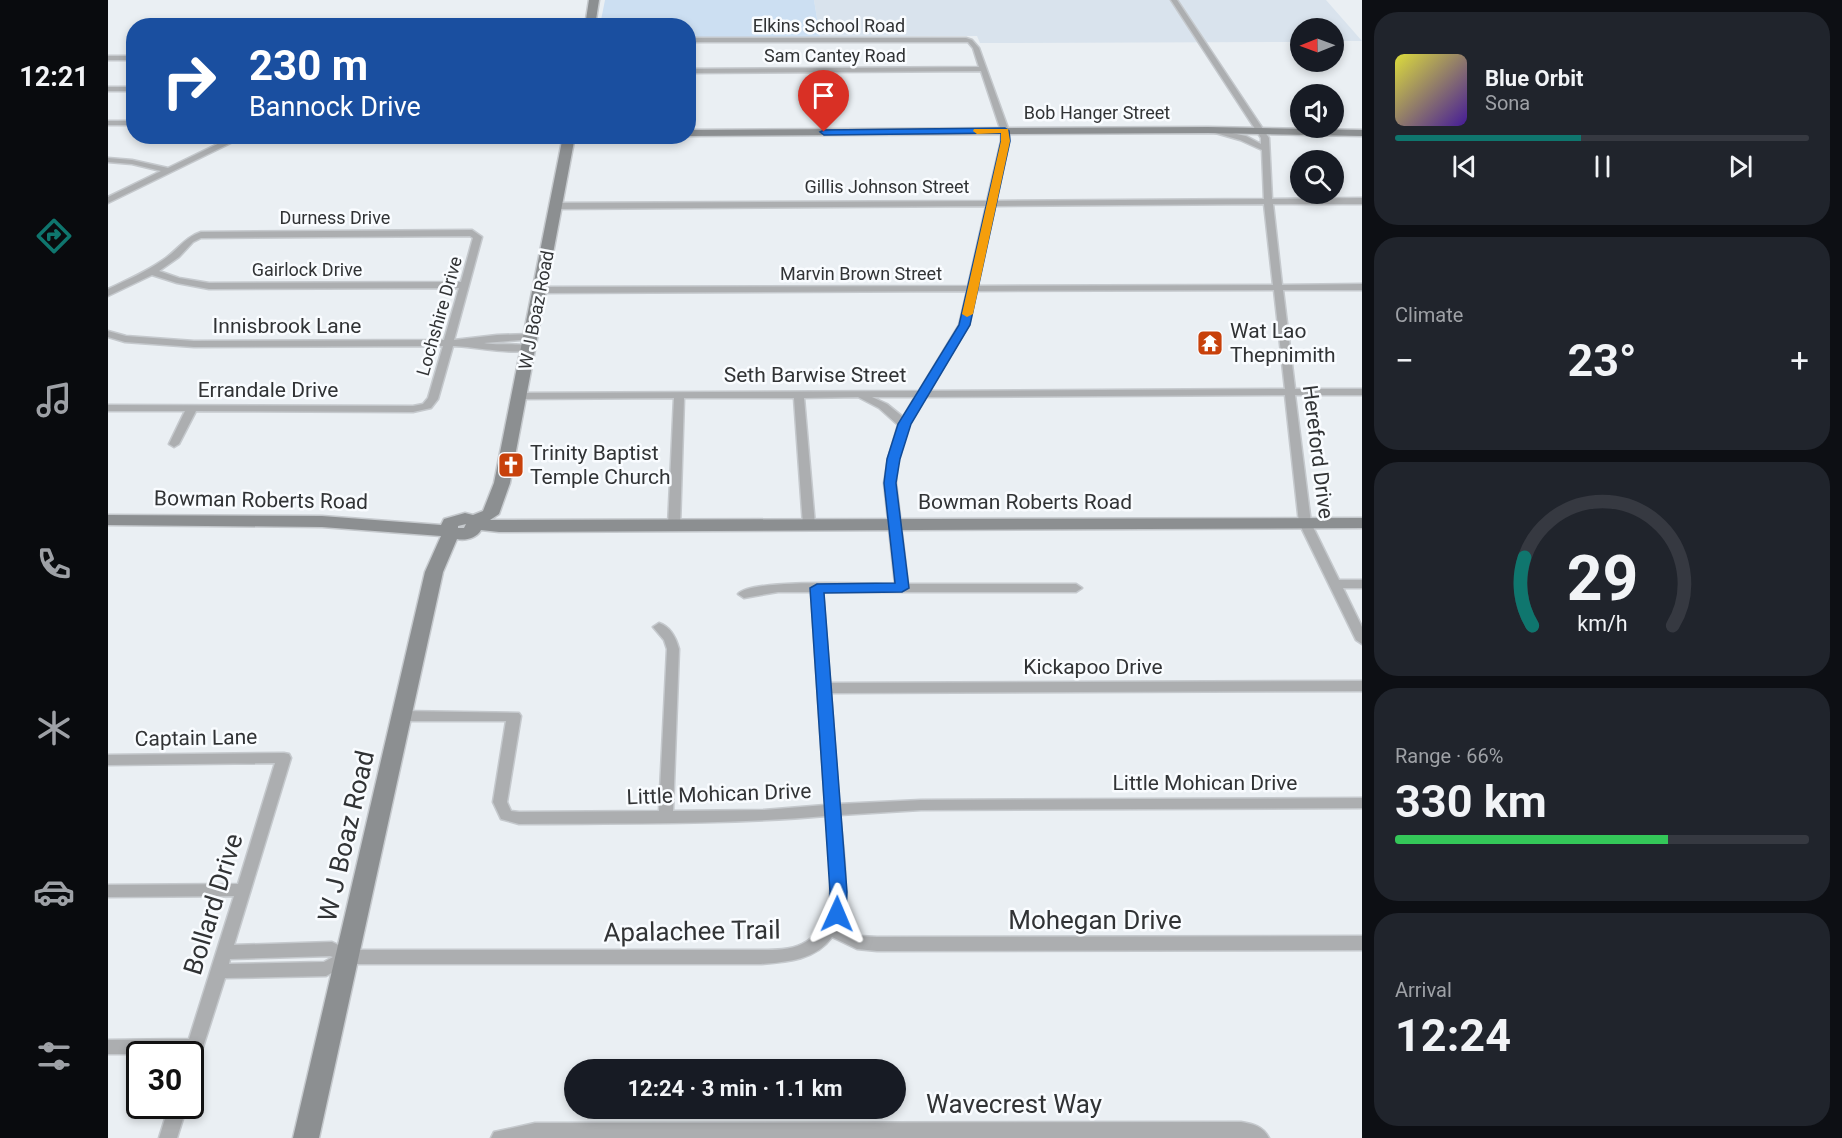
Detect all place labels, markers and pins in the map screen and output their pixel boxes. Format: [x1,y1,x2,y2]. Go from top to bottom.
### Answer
pin [798,70,849,132]
place label: Wat Lao Thepnimith [1230,319,1336,367]
temple icon: Wat Lao Thepnimith [1195,328,1225,358]
place label: Trinity Baptist Temple Church [530,441,671,489]
church icon: Trinity Baptist Temple Church [496,450,526,480]

